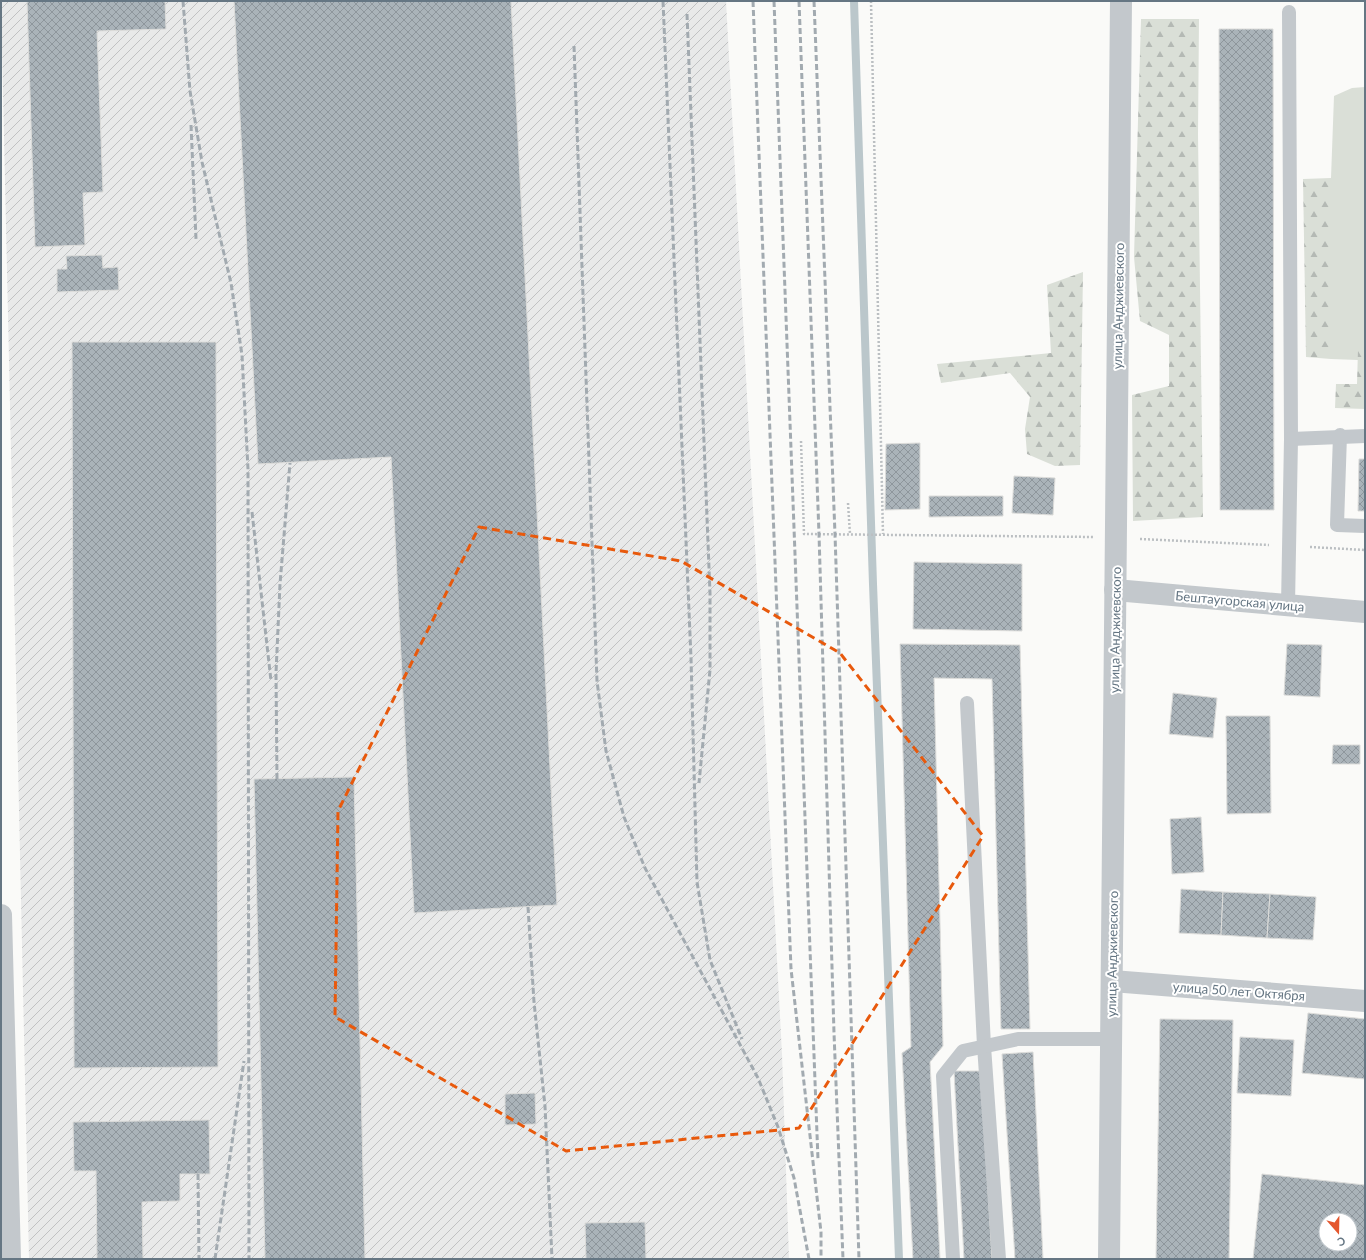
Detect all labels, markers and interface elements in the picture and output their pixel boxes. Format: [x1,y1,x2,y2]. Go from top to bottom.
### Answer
street label: улица Анджиевского [1109,243,1127,369]
street label: улица Анджиевского [1106,567,1124,693]
street label: Бештаугорская улица [1175,587,1305,615]
street label: улица Анджиевского [1103,891,1121,1017]
street label: улица 50 лет Октября [1172,978,1306,1004]
north arrow [1318,1212,1358,1252]
text: С [1335,1235,1347,1249]

